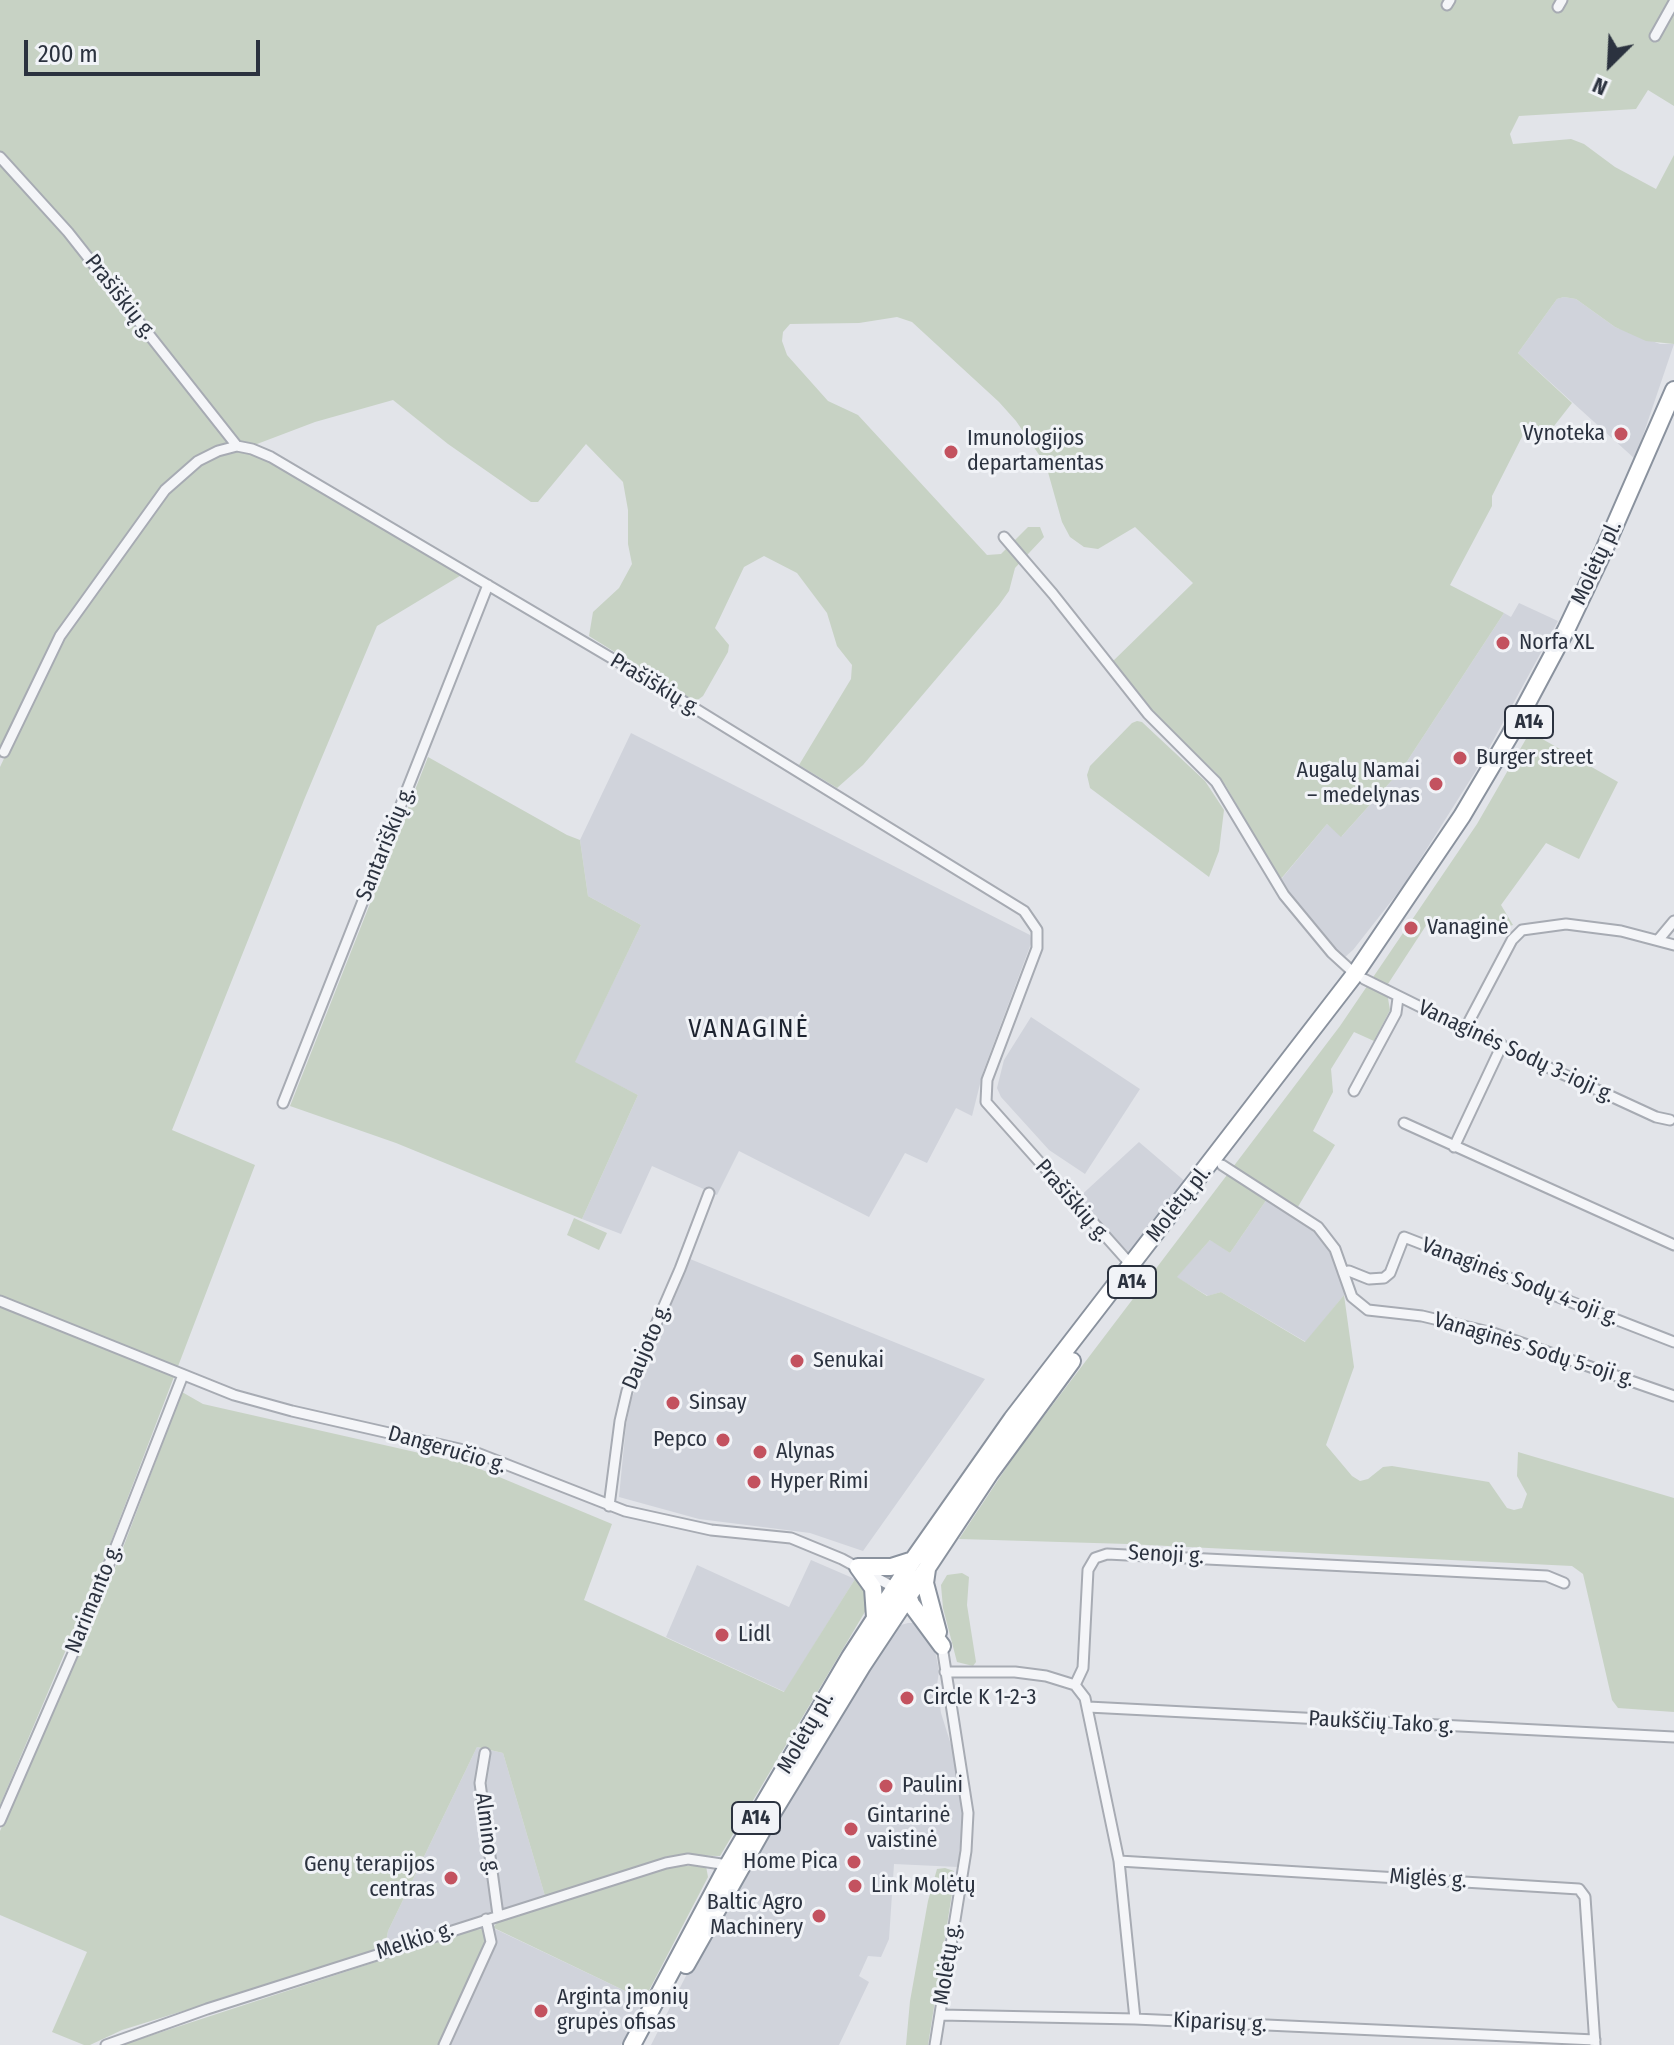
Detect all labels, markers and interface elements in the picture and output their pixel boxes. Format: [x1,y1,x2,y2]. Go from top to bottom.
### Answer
scale bar [28,24,264,74]
north arrow [1570,24,1650,104]
text: 200 m [38,40,98,68]
text: N [1589,71,1612,101]
street label: Prašiškių g. [79,249,161,345]
place label: Vynoteka [1523,421,1605,447]
marker: Vynoteka [1612,425,1630,443]
place label: Imunologijos departamentas [967,426,1104,478]
marker: Imunologijos departamentas [942,443,960,461]
street label: Molėtų pl. [1566,517,1628,609]
place label: Norfa XL [1519,630,1594,656]
marker: Norfa XL [1494,634,1512,652]
street label: Prašiškių g. [605,648,705,722]
road number: A14 [1505,706,1553,738]
place label: Burger street [1476,745,1593,771]
marker: Burger street [1451,749,1469,767]
place label: Augalų Namai – medelynas [1297,758,1420,810]
marker: Augalų Namai – medelynas [1427,775,1445,793]
street label: Santariškių g. [351,783,421,905]
place label: Vanaginė [1427,915,1509,941]
marker: Vanaginė [1402,919,1420,937]
street label: Vanaginės Sodų 3-ioji g. [1414,995,1618,1109]
district label: VANAGINĖ [688,1014,810,1046]
street label: Prašiškių g. [1029,1154,1115,1248]
street label: Molėtų pl. [1141,1160,1217,1248]
street label: Vanaginės Sodų 4-oji g. [1418,1232,1622,1332]
road number: A14 [1108,1266,1156,1298]
street label: Daujoto g. [617,1300,677,1394]
street label: Vanaginės Sodų 5-oji g. [1431,1307,1637,1393]
place label: Senukai [813,1348,884,1374]
marker: Senukai [788,1352,806,1370]
place label: Sinsay [689,1390,747,1416]
marker: Sinsay [664,1394,682,1412]
street label: Dangeručio g. [385,1421,509,1479]
place label: Pepco [653,1427,707,1453]
marker: Pepco [714,1431,732,1449]
place label: Alynas [776,1439,835,1465]
marker: Alynas [751,1443,769,1461]
place label: Hyper Rimi [770,1469,869,1495]
marker: Hyper Rimi [745,1473,763,1491]
street label: Senoji g. [1127,1540,1205,1570]
street label: Narimanto g. [60,1541,128,1657]
place label: Lidl [738,1622,771,1648]
marker: Lidl [713,1626,731,1644]
place label: Circle K 1-2-3 [923,1685,1036,1711]
street label: Molėtų pl. [772,1687,840,1779]
marker: Circle K 1-2-3 [898,1689,916,1707]
street label: Paukščių Tako g. [1308,1706,1454,1740]
place label: Paulini [902,1773,963,1799]
marker: Paulini [877,1777,895,1795]
street label: Almino g. [469,1791,505,1877]
road number: A14 [732,1802,780,1834]
place label: Gintarinė vaistinė [867,1803,950,1854]
marker: Gintarinė vaistinė [842,1820,860,1838]
place label: Home Pica [743,1849,838,1875]
place label: Genų terapijos centras [304,1852,435,1904]
marker: Home Pica [845,1853,863,1871]
street label: Miglės g. [1389,1864,1467,1894]
marker: Genų terapijos centras [442,1869,460,1887]
place label: Link Molėtų [871,1873,976,1899]
marker: Link Molėtų [846,1877,864,1895]
place label: Baltic Agro Machinery [707,1890,803,1942]
marker: Baltic Agro Machinery [810,1907,828,1925]
street label: Melkio g. [373,1916,457,1966]
street label: Molėtų g. [928,1921,968,2007]
place label: Arginta įmonių grupės ofisas [557,1985,689,2036]
marker: Arginta įmonių grupės ofisas [532,2002,550,2020]
street label: Kiparisų g. [1172,2007,1268,2039]

